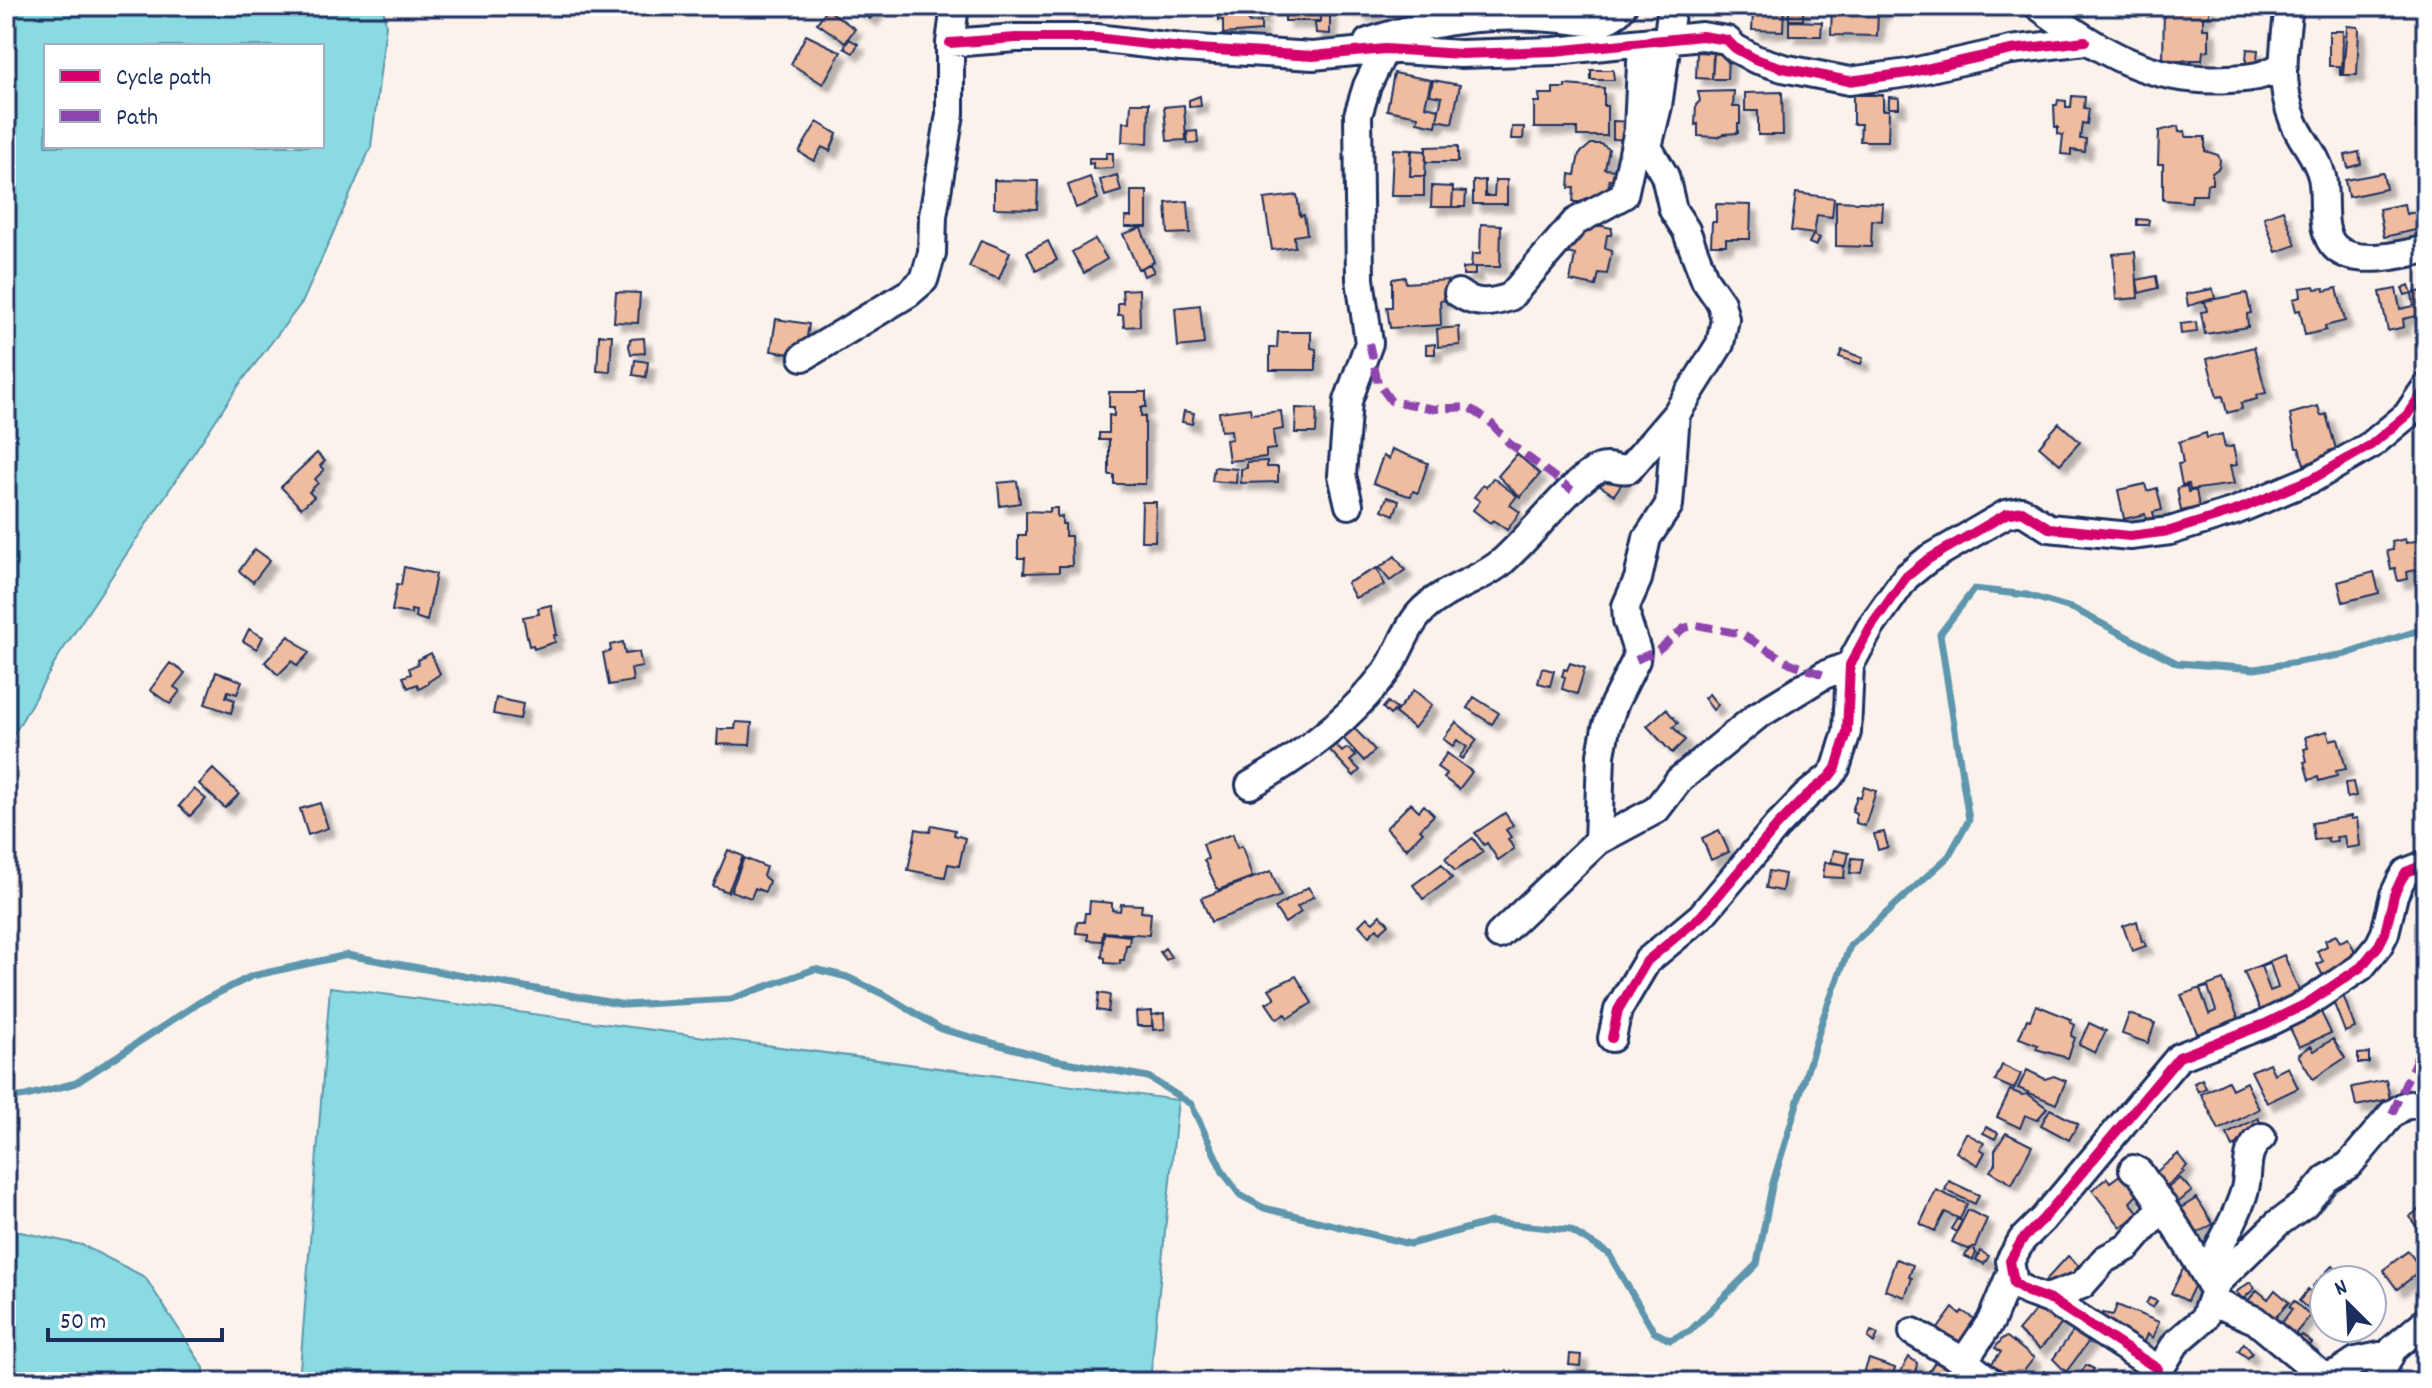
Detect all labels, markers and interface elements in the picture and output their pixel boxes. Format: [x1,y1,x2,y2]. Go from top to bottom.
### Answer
legend [44,44,324,148]
text: Cycle path [116,62,211,96]
text: Path [116,102,158,136]
north arrow [2308,1264,2388,1344]
text: N [2330,1273,2353,1305]
scale bar [48,1292,222,1342]
text: 50 m [60,1306,106,1340]

